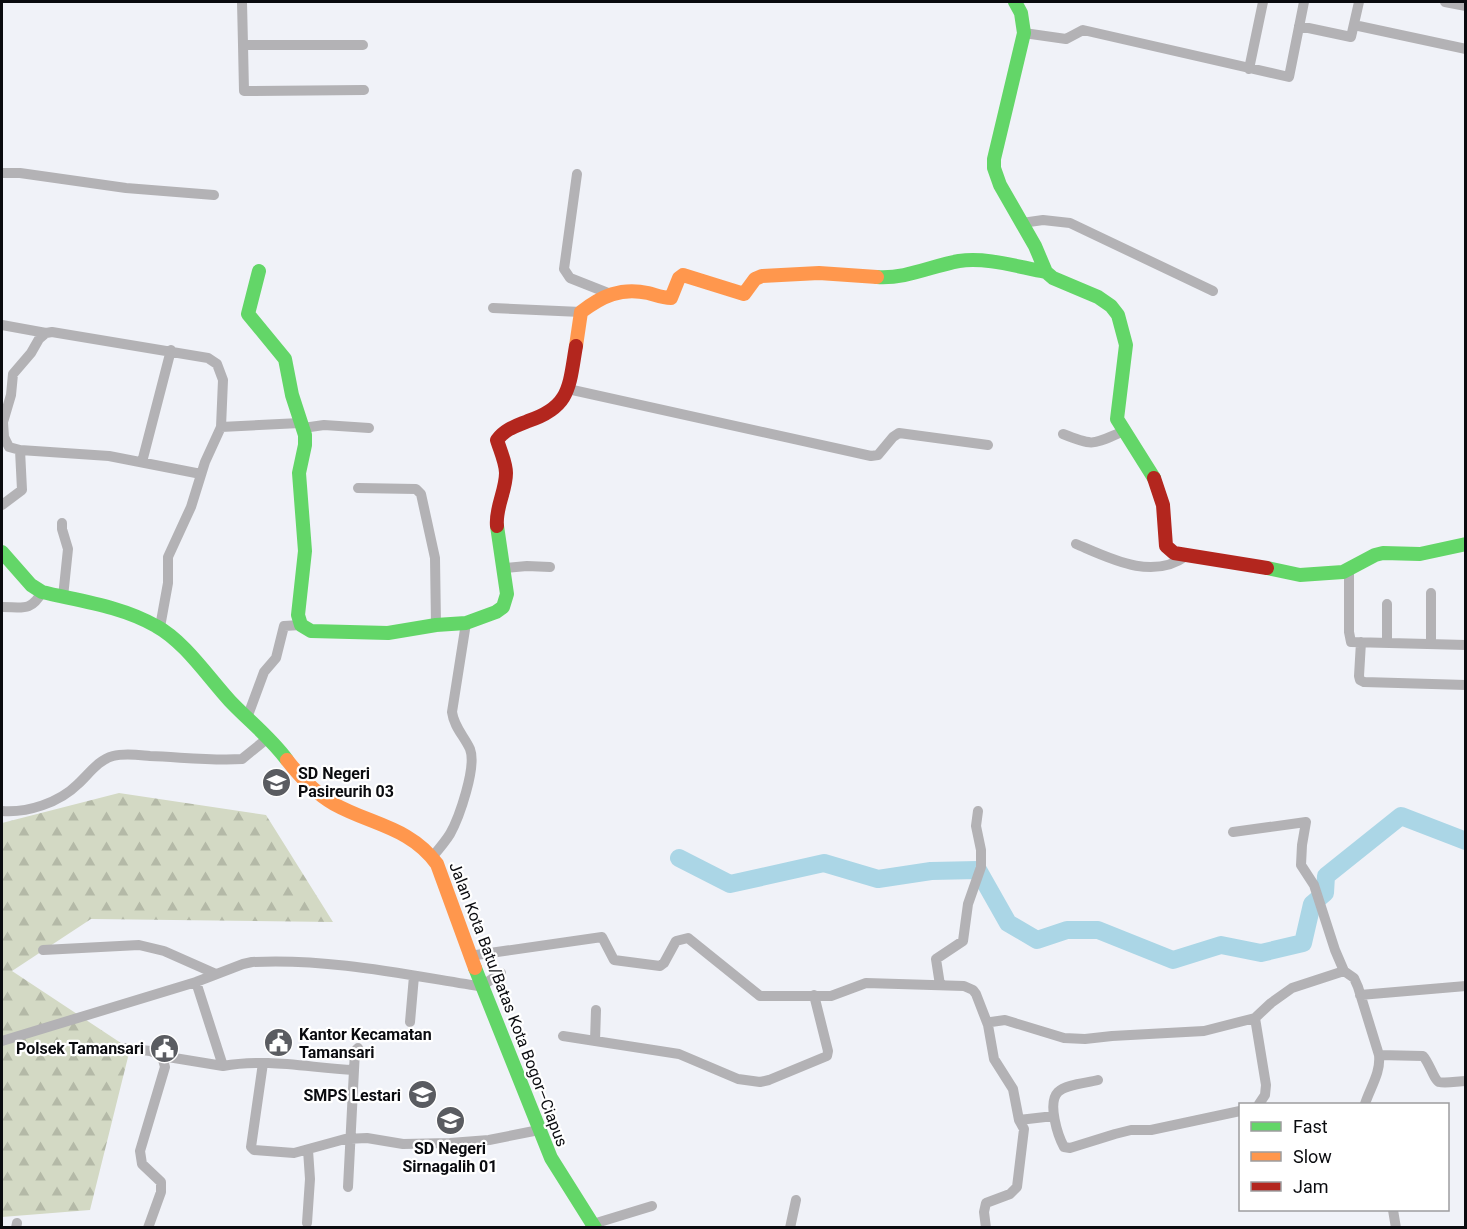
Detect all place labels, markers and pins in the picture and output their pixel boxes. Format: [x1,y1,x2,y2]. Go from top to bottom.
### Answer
place label: SD Negeri Pasireurih 03 [298,764,394,801]
school or university icon: SD Negeri Pasireurih 03 [261,766,293,798]
place label: Kantor Kecamatan Tamansari [299,1025,432,1062]
public building icon: Kantor Kecamatan Tamansari [262,1027,294,1059]
public building icon: Polsek Tamansari [149,1032,181,1064]
place label: Polsek Tamansari [16,1039,144,1058]
school or university icon: SMPS Lestari [406,1079,438,1111]
place label: SMPS Lestari [303,1086,401,1105]
school or university icon: SD Negeri Sirnagalih 01 [434,1104,466,1136]
place label: SD Negeri Sirnagalih 01 [403,1139,497,1176]

